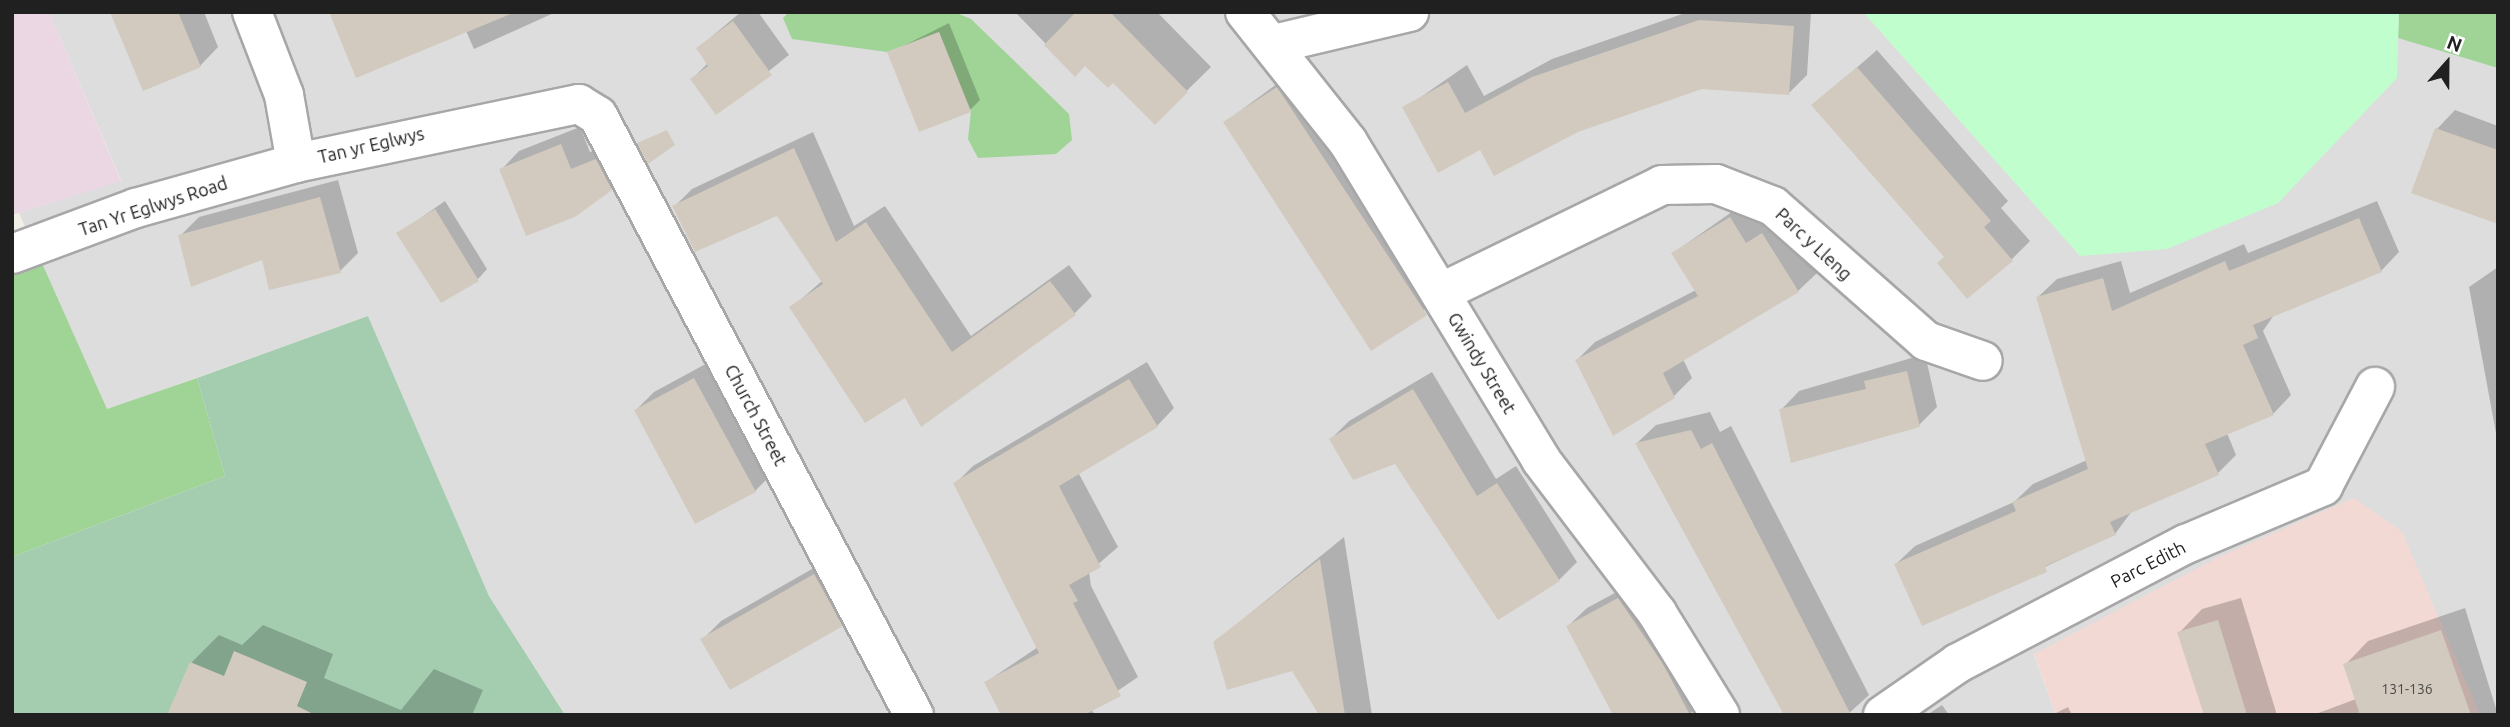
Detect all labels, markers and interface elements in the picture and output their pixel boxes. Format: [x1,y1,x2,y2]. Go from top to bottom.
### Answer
north arrow [2412,28,2482,98]
text: N [2444,31,2465,56]
street label: Tan yr Eglwys [316,122,426,168]
street label: Tan Yr Eglwys Road [76,172,230,240]
street label: Parc y Lleng [1771,203,1857,285]
street label: Gwindy Street [1443,309,1521,417]
street label: Church Street [720,361,792,469]
street label: Parc Edith [2107,536,2189,592]
house number: 131-136 [2381,681,2433,697]

